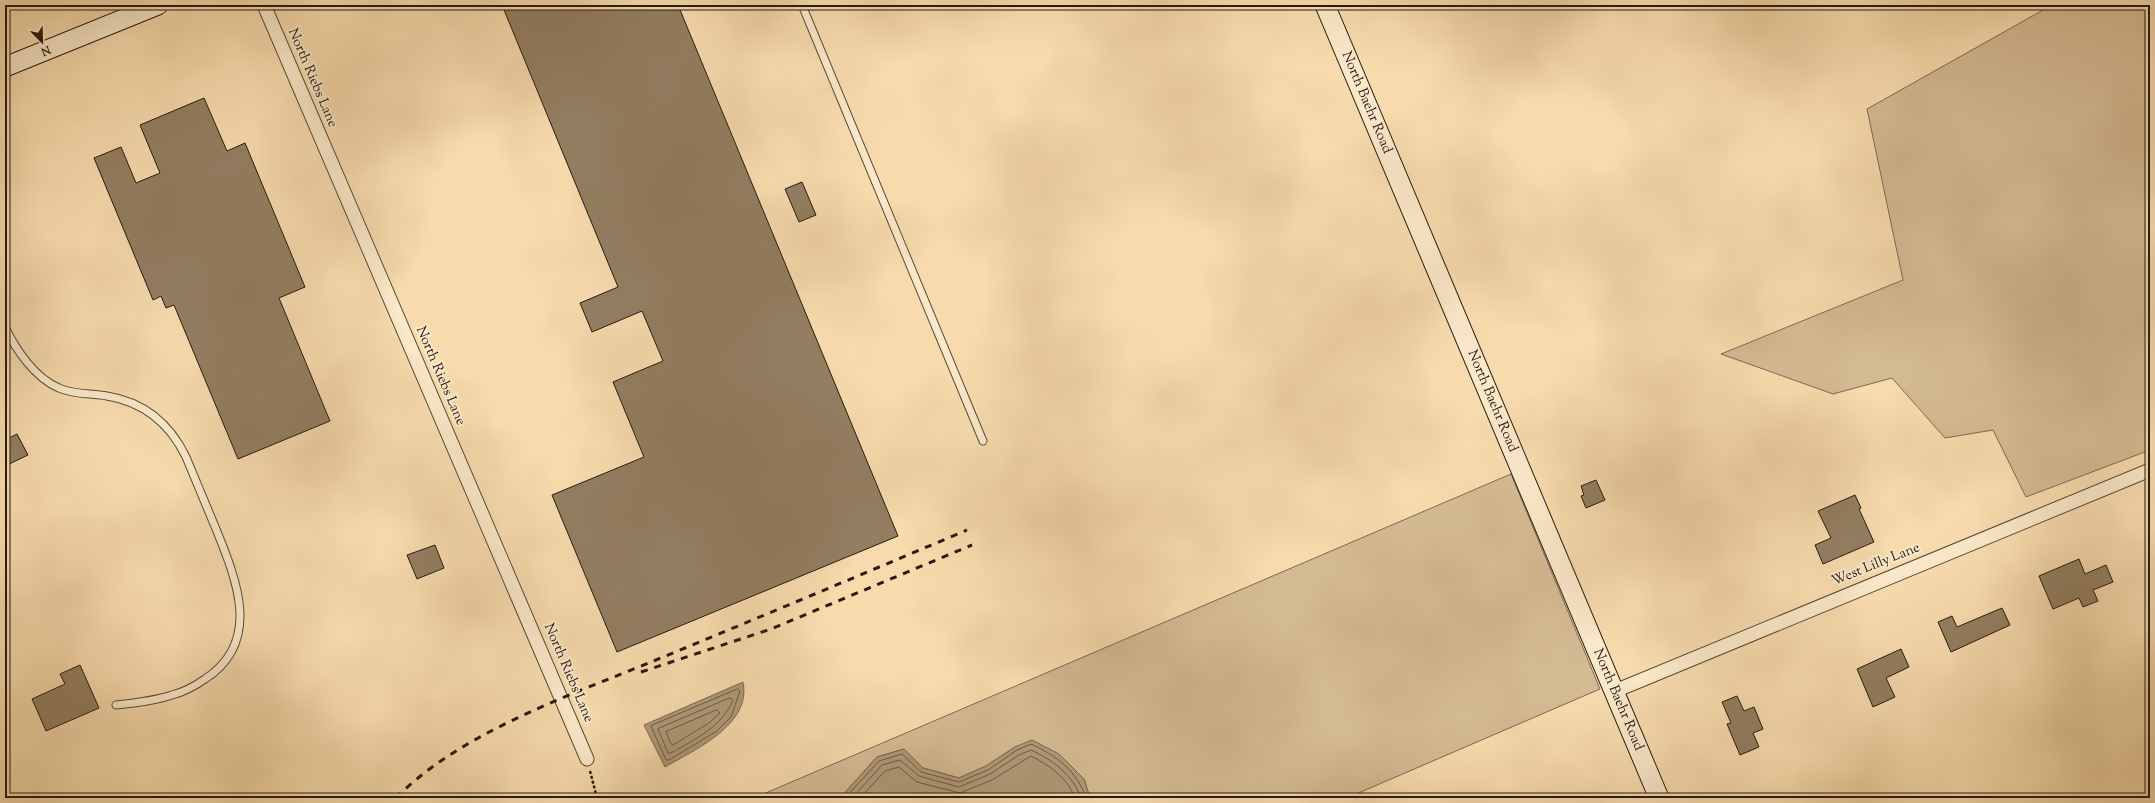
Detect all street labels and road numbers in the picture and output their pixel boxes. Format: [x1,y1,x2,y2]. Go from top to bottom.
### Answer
street label: North Riebs Lane [282,25,342,131]
street label: North Baehr Road [1336,48,1397,157]
street label: North Riebs Lane [410,323,470,429]
street label: North Baehr Road [1461,347,1522,456]
street label: West Lilly Lane [1829,538,1923,592]
street label: North Riebs Lane [538,620,598,726]
street label: North Baehr Road [1587,646,1648,754]

